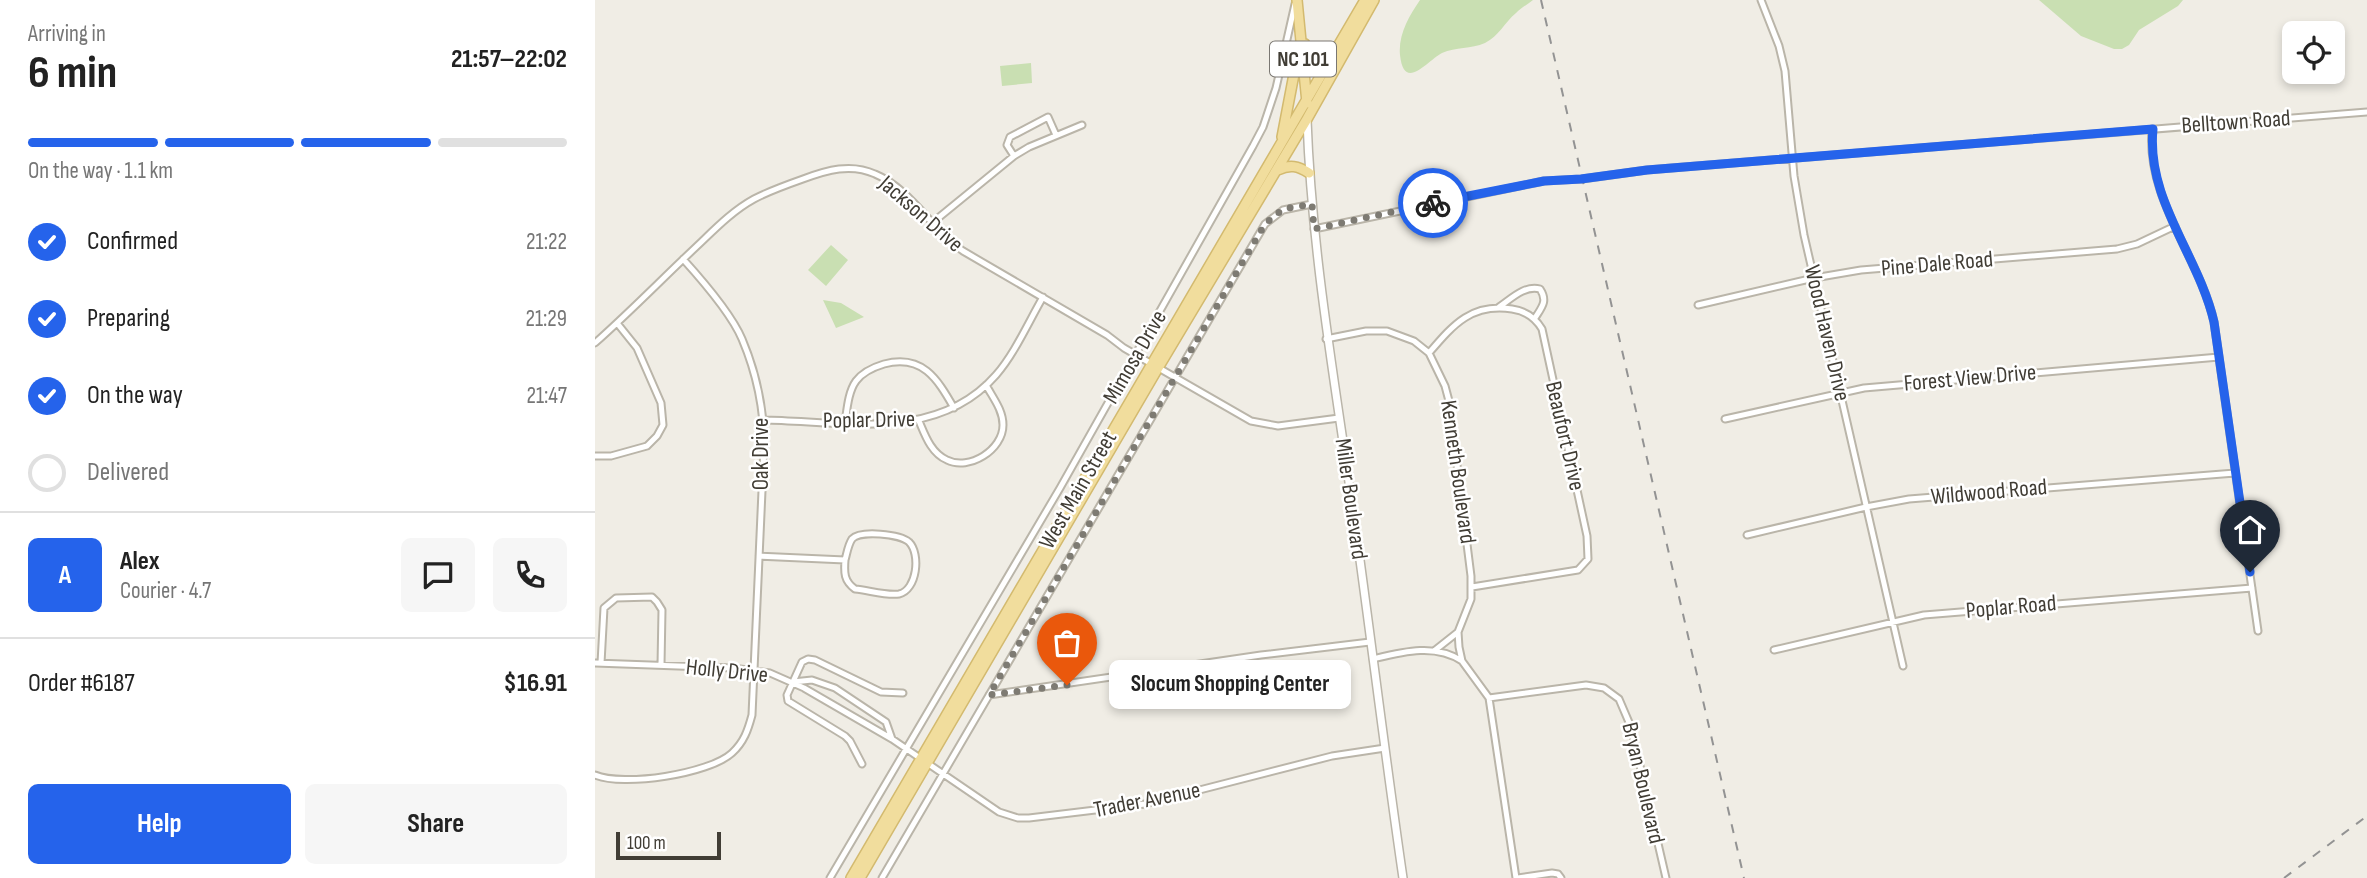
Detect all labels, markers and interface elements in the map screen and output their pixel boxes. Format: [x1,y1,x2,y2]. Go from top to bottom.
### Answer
text: Arriving in [28,20,106,48]
map controls [2282,21,2345,84]
button: locate [2282,21,2345,84]
road number: NC 101 [1270,42,1336,76]
text: 21:57–22:02 [451,44,567,75]
text: 6 min [28,46,117,101]
street label: Belltown Road [2181,104,2291,140]
text: On the way · 1.1 km [28,157,173,185]
courier [1398,168,1468,238]
street label: Jackson Drive [872,169,969,258]
icon: bike [1414,184,1452,222]
icon: check [28,223,66,261]
text: Confirmed [87,226,178,257]
text: 21:22 [526,228,567,256]
street label: Pine Dale Road [1880,245,1994,283]
street label: Wood Haven Drive [1798,262,1856,404]
icon: check [28,300,66,338]
text: Preparing [87,303,170,334]
text: 21:29 [525,305,567,333]
street label: Mimosa Drive [1097,305,1173,409]
street label: Forest View Drive [1903,358,2037,398]
icon: check [28,377,66,415]
street label: Beaufort Drive [1539,379,1591,493]
text: On the way [87,380,183,411]
text: 21:47 [526,382,567,410]
street label: Kenneth Boulevard [1434,398,1482,546]
street label: Poplar Drive [823,405,915,435]
street label: Oak Drive [747,418,775,490]
street label: West Main Street [1033,426,1123,554]
street label: Miller Boulevard [1329,437,1373,561]
text: Delivered [87,457,169,488]
street label: Wildwood Road [1930,473,2048,511]
pin [2220,500,2280,572]
icon: home [2231,511,2269,549]
button: chat [401,538,475,612]
button: phone [493,538,567,612]
text: Alex [120,546,160,577]
text: A [59,560,71,591]
text: Courier · 4.7 [120,577,211,605]
street label: Poplar Road [1965,589,2057,625]
pin [1037,613,1097,685]
icon: bag [1048,624,1086,662]
street label: Holly Drive [685,653,769,689]
callout: Slocum Shopping Center [1109,660,1351,710]
text: Order #6187 [28,668,135,699]
text: $16.91 [504,668,567,699]
text: Slocum Shopping Center [1131,670,1329,698]
street label: Bryan Boulevard [1615,719,1671,847]
street label: Trader Avenue [1091,776,1203,824]
button: Help [28,784,291,864]
button: Share [305,784,567,864]
scale bar [616,829,721,861]
text: 100 m [627,832,666,855]

